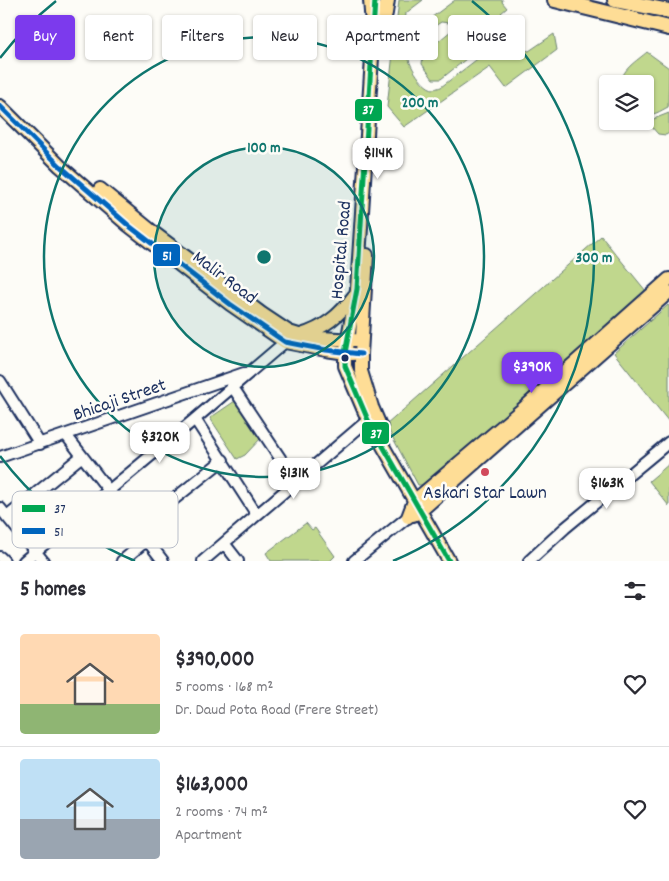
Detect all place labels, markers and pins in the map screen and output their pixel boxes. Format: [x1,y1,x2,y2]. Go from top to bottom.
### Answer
pin: $114K [343,138,413,180]
centre of rings [255,248,273,266]
pin: $390K [497,352,567,394]
unlabelled marker [340,353,350,363]
pin: $320K [125,422,195,464]
pin: $131K [259,458,329,500]
marker: Askari Star Lawn [479,466,491,478]
pin: $163K [572,468,642,510]
place label: Askari Star Lawn [423,481,547,508]

